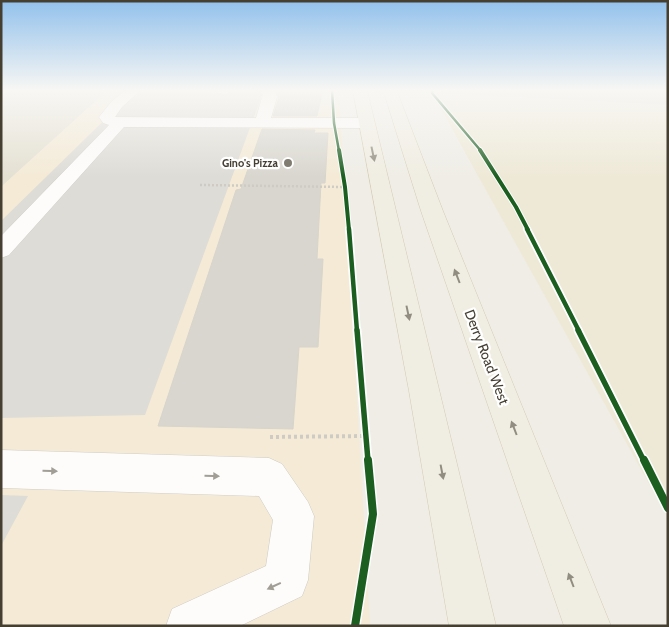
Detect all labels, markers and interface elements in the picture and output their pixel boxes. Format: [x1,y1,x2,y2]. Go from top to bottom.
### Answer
one-way arrow [369,147,377,162]
place label: Gino's Pizza [222,156,279,170]
marker: Gino's Pizza [282,157,294,169]
one-way arrow [453,268,461,283]
one-way arrow [404,305,412,320]
street label: Derry Road West [461,307,513,407]
one-way arrow [510,420,518,435]
one-way arrow [438,464,446,480]
one-way arrow [42,467,58,475]
one-way arrow [205,472,221,480]
one-way arrow [567,572,575,587]
one-way arrow [267,582,281,590]

